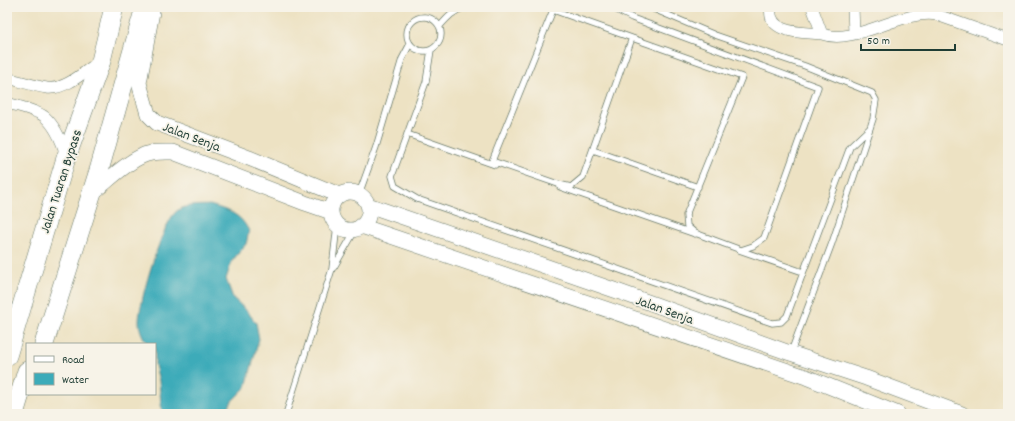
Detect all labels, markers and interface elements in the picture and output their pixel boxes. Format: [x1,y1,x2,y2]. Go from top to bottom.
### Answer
scale bar [861,26,955,52]
text: 50 m [867,33,890,50]
street label: Jalan Senja [160,118,223,158]
street label: Jalan Tuaran Bypass [36,127,88,236]
street label: Jalan Senja [633,291,696,331]
legend [26,343,156,395]
text: Road [62,352,84,369]
text: Water [62,372,89,389]

